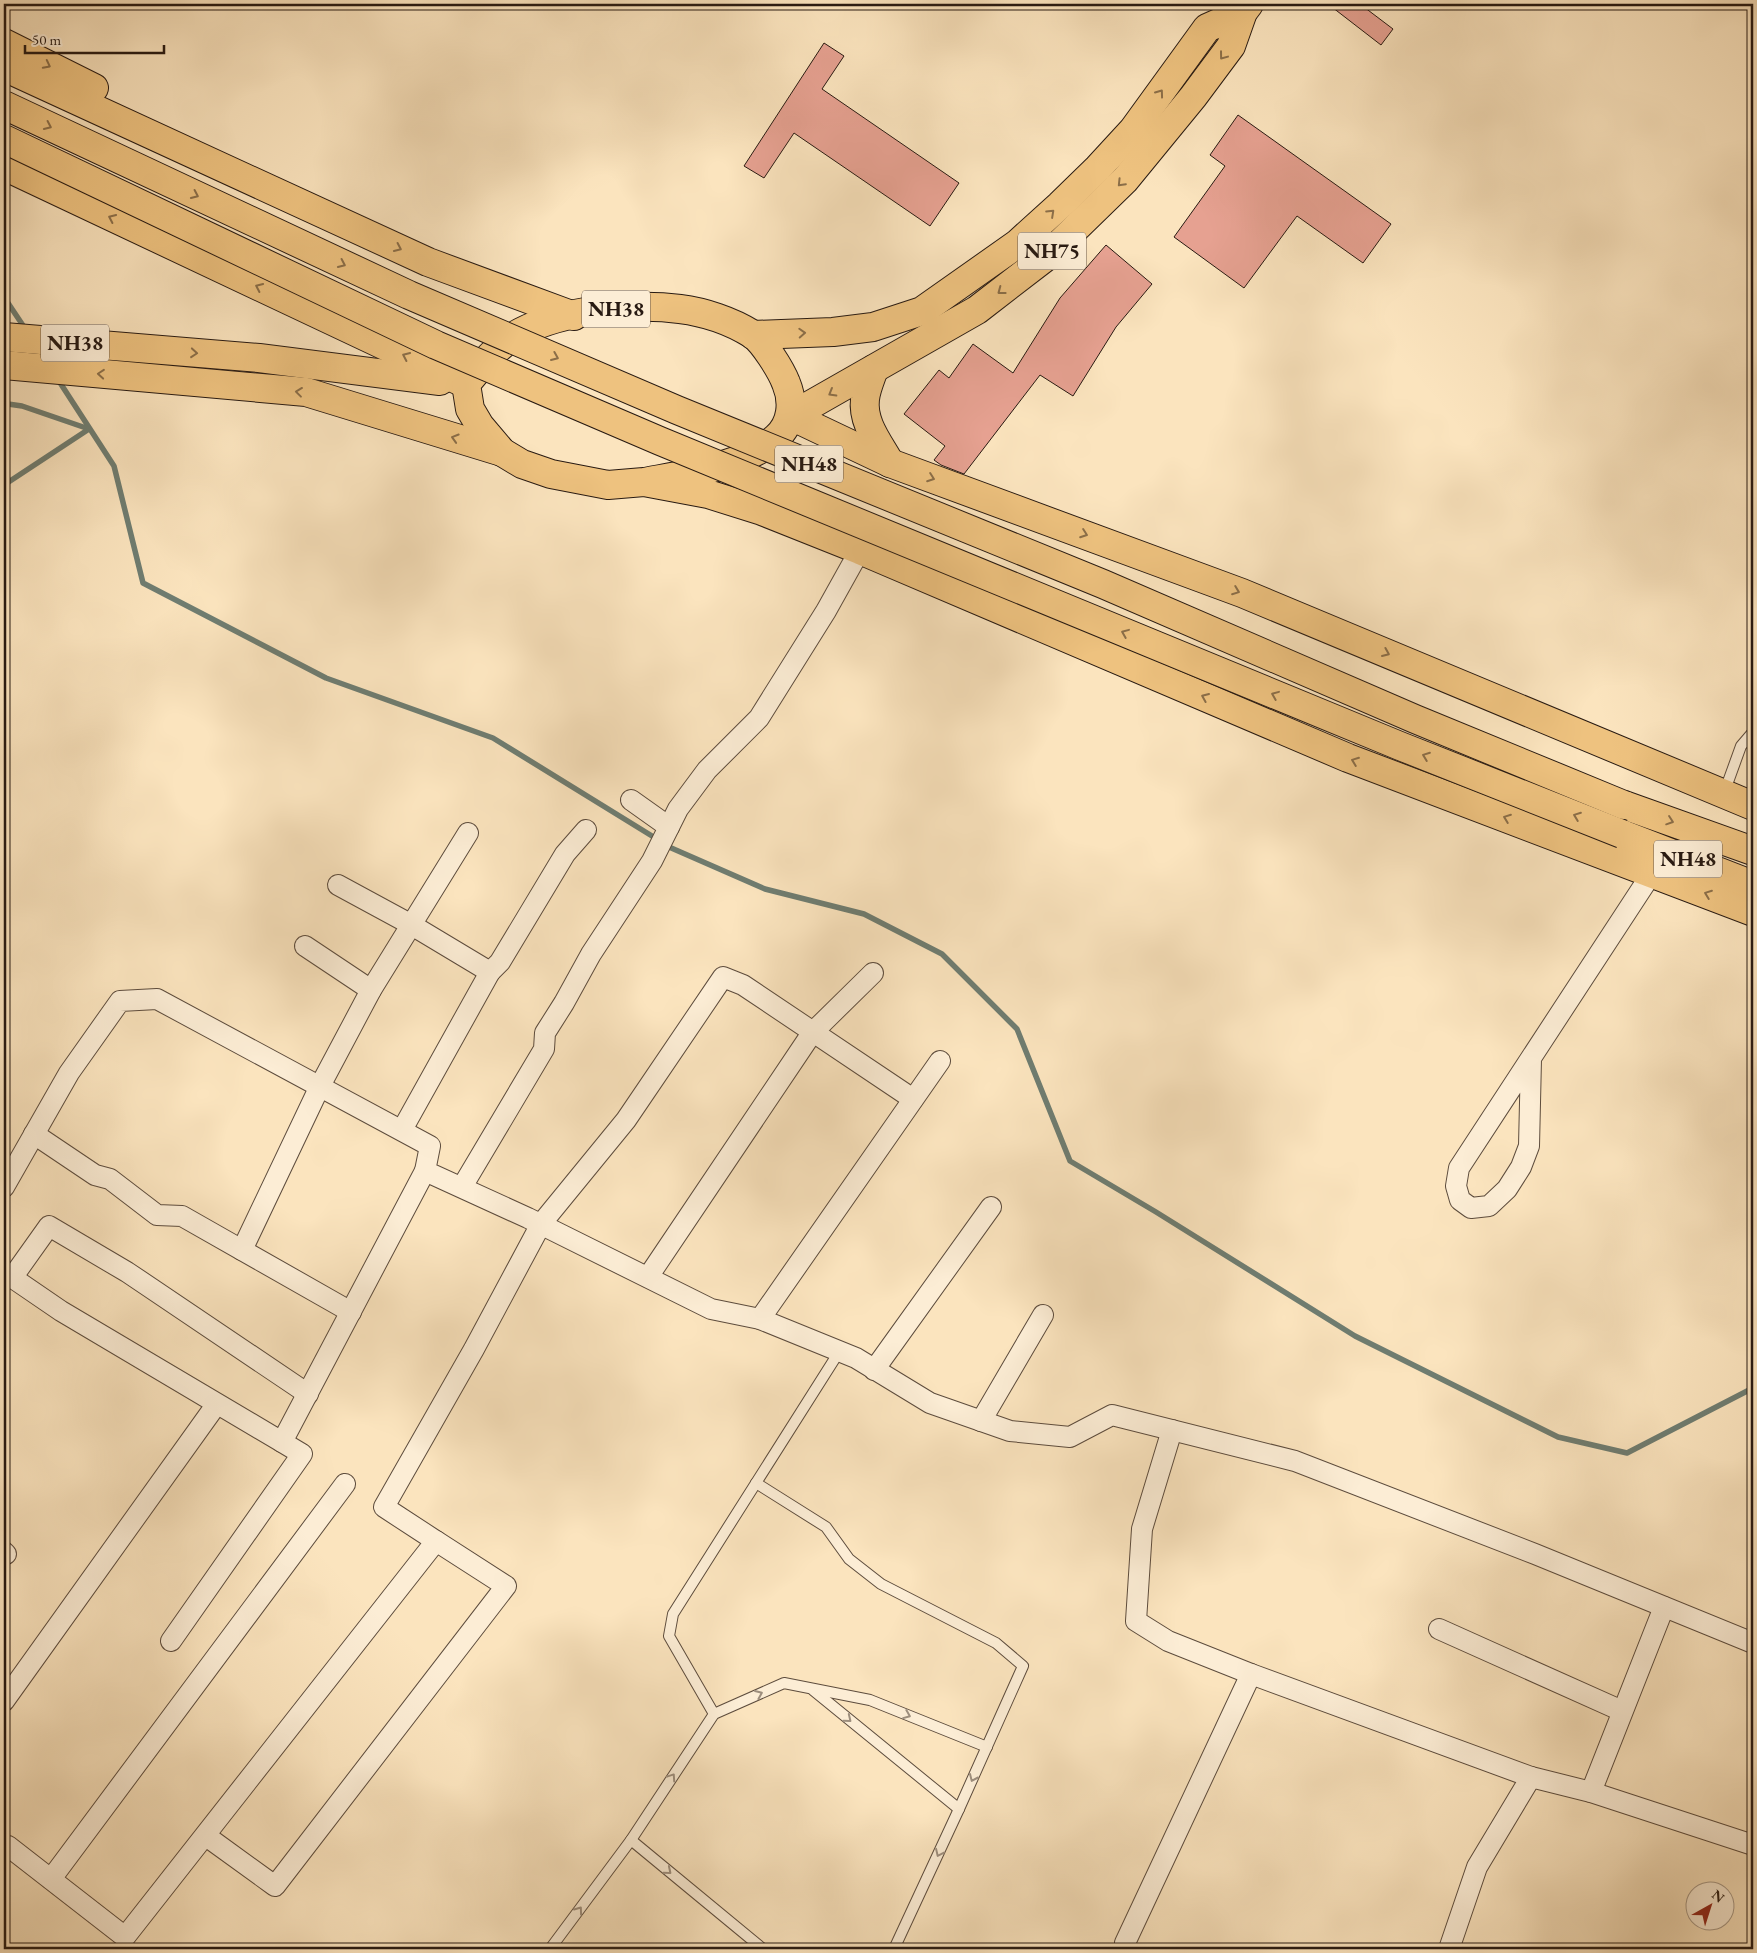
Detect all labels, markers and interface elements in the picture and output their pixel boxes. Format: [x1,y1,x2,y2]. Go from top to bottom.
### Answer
scale bar [25,22,164,54]
text: 50 m [32,30,61,49]
one-way arrow [1221,50,1229,59]
one-way arrow [42,59,51,69]
one-way arrow [1154,90,1162,99]
one-way arrow [43,119,52,130]
one-way arrow [1118,177,1127,186]
one-way arrow [189,189,198,199]
one-way arrow [1045,210,1054,219]
one-way arrow [108,213,117,224]
road number: NH75 [1018,232,1086,270]
one-way arrow [393,242,402,252]
one-way arrow [337,257,346,268]
one-way arrow [255,283,264,293]
one-way arrow [998,286,1007,294]
road number: NH38 [582,290,650,328]
road number: NH38 [41,324,109,362]
one-way arrow [798,328,806,339]
one-way arrow [190,347,198,358]
one-way arrow [550,351,559,362]
one-way arrow [402,352,411,362]
one-way arrow [96,369,104,380]
one-way arrow [828,386,837,396]
one-way arrow [295,387,303,398]
one-way arrow [452,433,460,443]
road number: NH48 [775,446,843,482]
one-way arrow [927,472,935,482]
one-way arrow [1079,528,1088,538]
one-way arrow [1231,585,1240,595]
one-way arrow [1121,629,1130,639]
one-way arrow [1381,647,1390,658]
one-way arrow [1271,691,1280,701]
one-way arrow [1201,693,1210,704]
one-way arrow [1422,752,1430,762]
one-way arrow [1351,757,1360,767]
one-way arrow [1573,812,1582,822]
one-way arrow [1503,814,1511,824]
one-way arrow [1665,815,1673,825]
road number: NH48 [1654,841,1722,878]
one-way arrow [1704,890,1712,900]
one-way arrow [754,1690,763,1701]
one-way arrow [902,1709,911,1719]
one-way arrow [842,1713,851,1721]
one-way arrow [666,1773,676,1782]
one-way arrow [969,1773,980,1782]
one-way arrow [934,1848,945,1857]
one-way arrow [663,1865,672,1874]
north arrow [1684,1880,1734,1930]
text: N [1708,1885,1729,1907]
one-way arrow [573,1906,582,1916]

